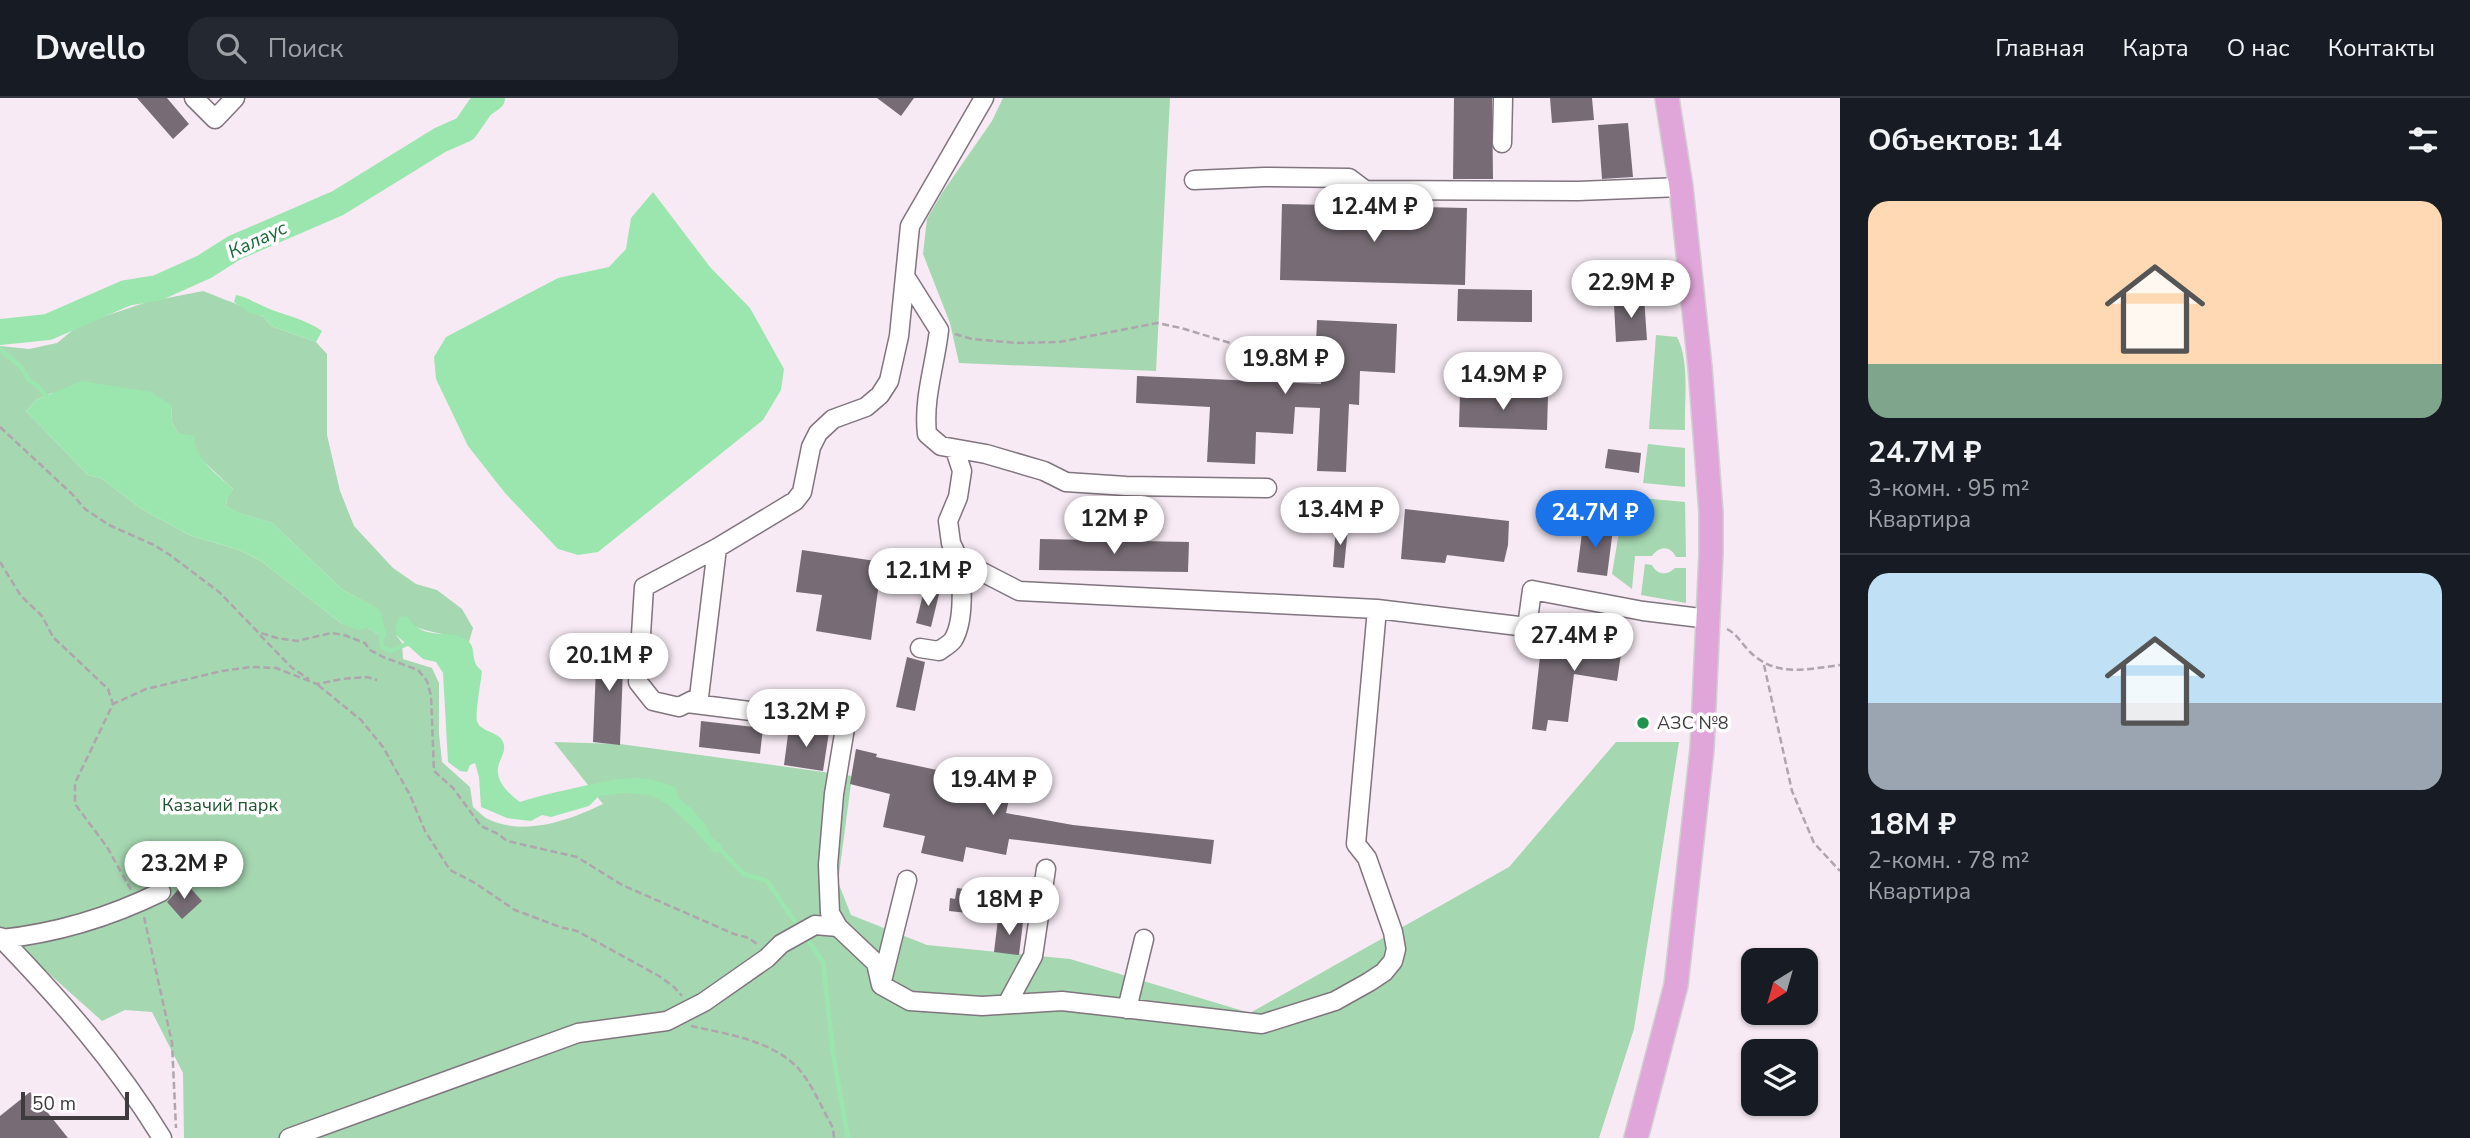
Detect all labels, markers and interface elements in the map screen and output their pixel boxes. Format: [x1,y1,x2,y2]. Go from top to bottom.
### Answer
search box [188,17,678,80]
text: Dwello [35,26,146,71]
icon: search [212,29,250,67]
text: Поиск [268,31,343,66]
text: Главная [1995,32,2085,64]
text: Карта [2123,32,2189,64]
text: О нас [2227,32,2290,64]
text: Контакты [2328,32,2435,64]
text: Объектов: 14 [1868,120,2062,161]
icon: filters [2404,121,2442,159]
pin: 12.4M ₽ [1309,184,1439,244]
text: 12.4M ₽ [1330,191,1418,222]
water label: Калаус [224,215,291,265]
icon: home [2092,246,2218,372]
pin: 22.9M ₽ [1566,260,1696,320]
text: 22.9M ₽ [1587,267,1675,298]
pin: 19.8M ₽ [1220,336,1350,396]
text: 19.8M ₽ [1241,343,1329,374]
pin: 14.9M ₽ [1438,352,1568,412]
text: 14.9M ₽ [1459,359,1547,390]
text: 24.7M ₽ [1868,432,1982,473]
text: 3-комн. · 95 m² [1868,473,2030,504]
pin: 13.4M ₽ [1275,488,1405,547]
pin: 24.7M ₽ [1530,490,1660,550]
text: 13.4M ₽ [1296,494,1384,525]
pin: 12M ₽ [1065,496,1163,556]
text: 24.7M ₽ [1551,497,1639,528]
text: 12M ₽ [1080,503,1148,534]
text: Квартира [1868,504,1971,535]
pin: 12.1M ₽ [863,548,993,608]
text: 12.1M ₽ [884,555,972,586]
pin: 27.4M ₽ [1509,614,1639,673]
icon: home [2092,618,2218,744]
text: 27.4M ₽ [1530,620,1618,651]
pin: 20.1M ₽ [544,634,674,693]
text: 20.1M ₽ [565,640,653,671]
pin: 13.2M ₽ [741,690,871,749]
text: 13.2M ₽ [762,696,850,727]
place label: АЗС №8 [1657,711,1729,735]
marker: АЗС №8 [1635,715,1651,731]
pin: 19.4M ₽ [928,758,1058,817]
text: 19.4M ₽ [949,764,1037,795]
park label: Казачий парк [162,793,278,817]
text: 18M ₽ [1868,804,1956,845]
pin: 23.2M ₽ [119,842,249,901]
text: 2-комн. · 78 m² [1868,845,2030,876]
text: 23.2M ₽ [140,848,228,879]
text: Квартира [1868,876,1971,907]
pin: 18M ₽ [960,878,1058,937]
text: 18M ₽ [975,884,1043,915]
north arrow [1741,948,1818,1026]
map controls [1741,948,1818,1116]
button: layers [1741,1039,1818,1116]
scale bar [21,1089,130,1121]
text: 50 m [32,1091,76,1117]

